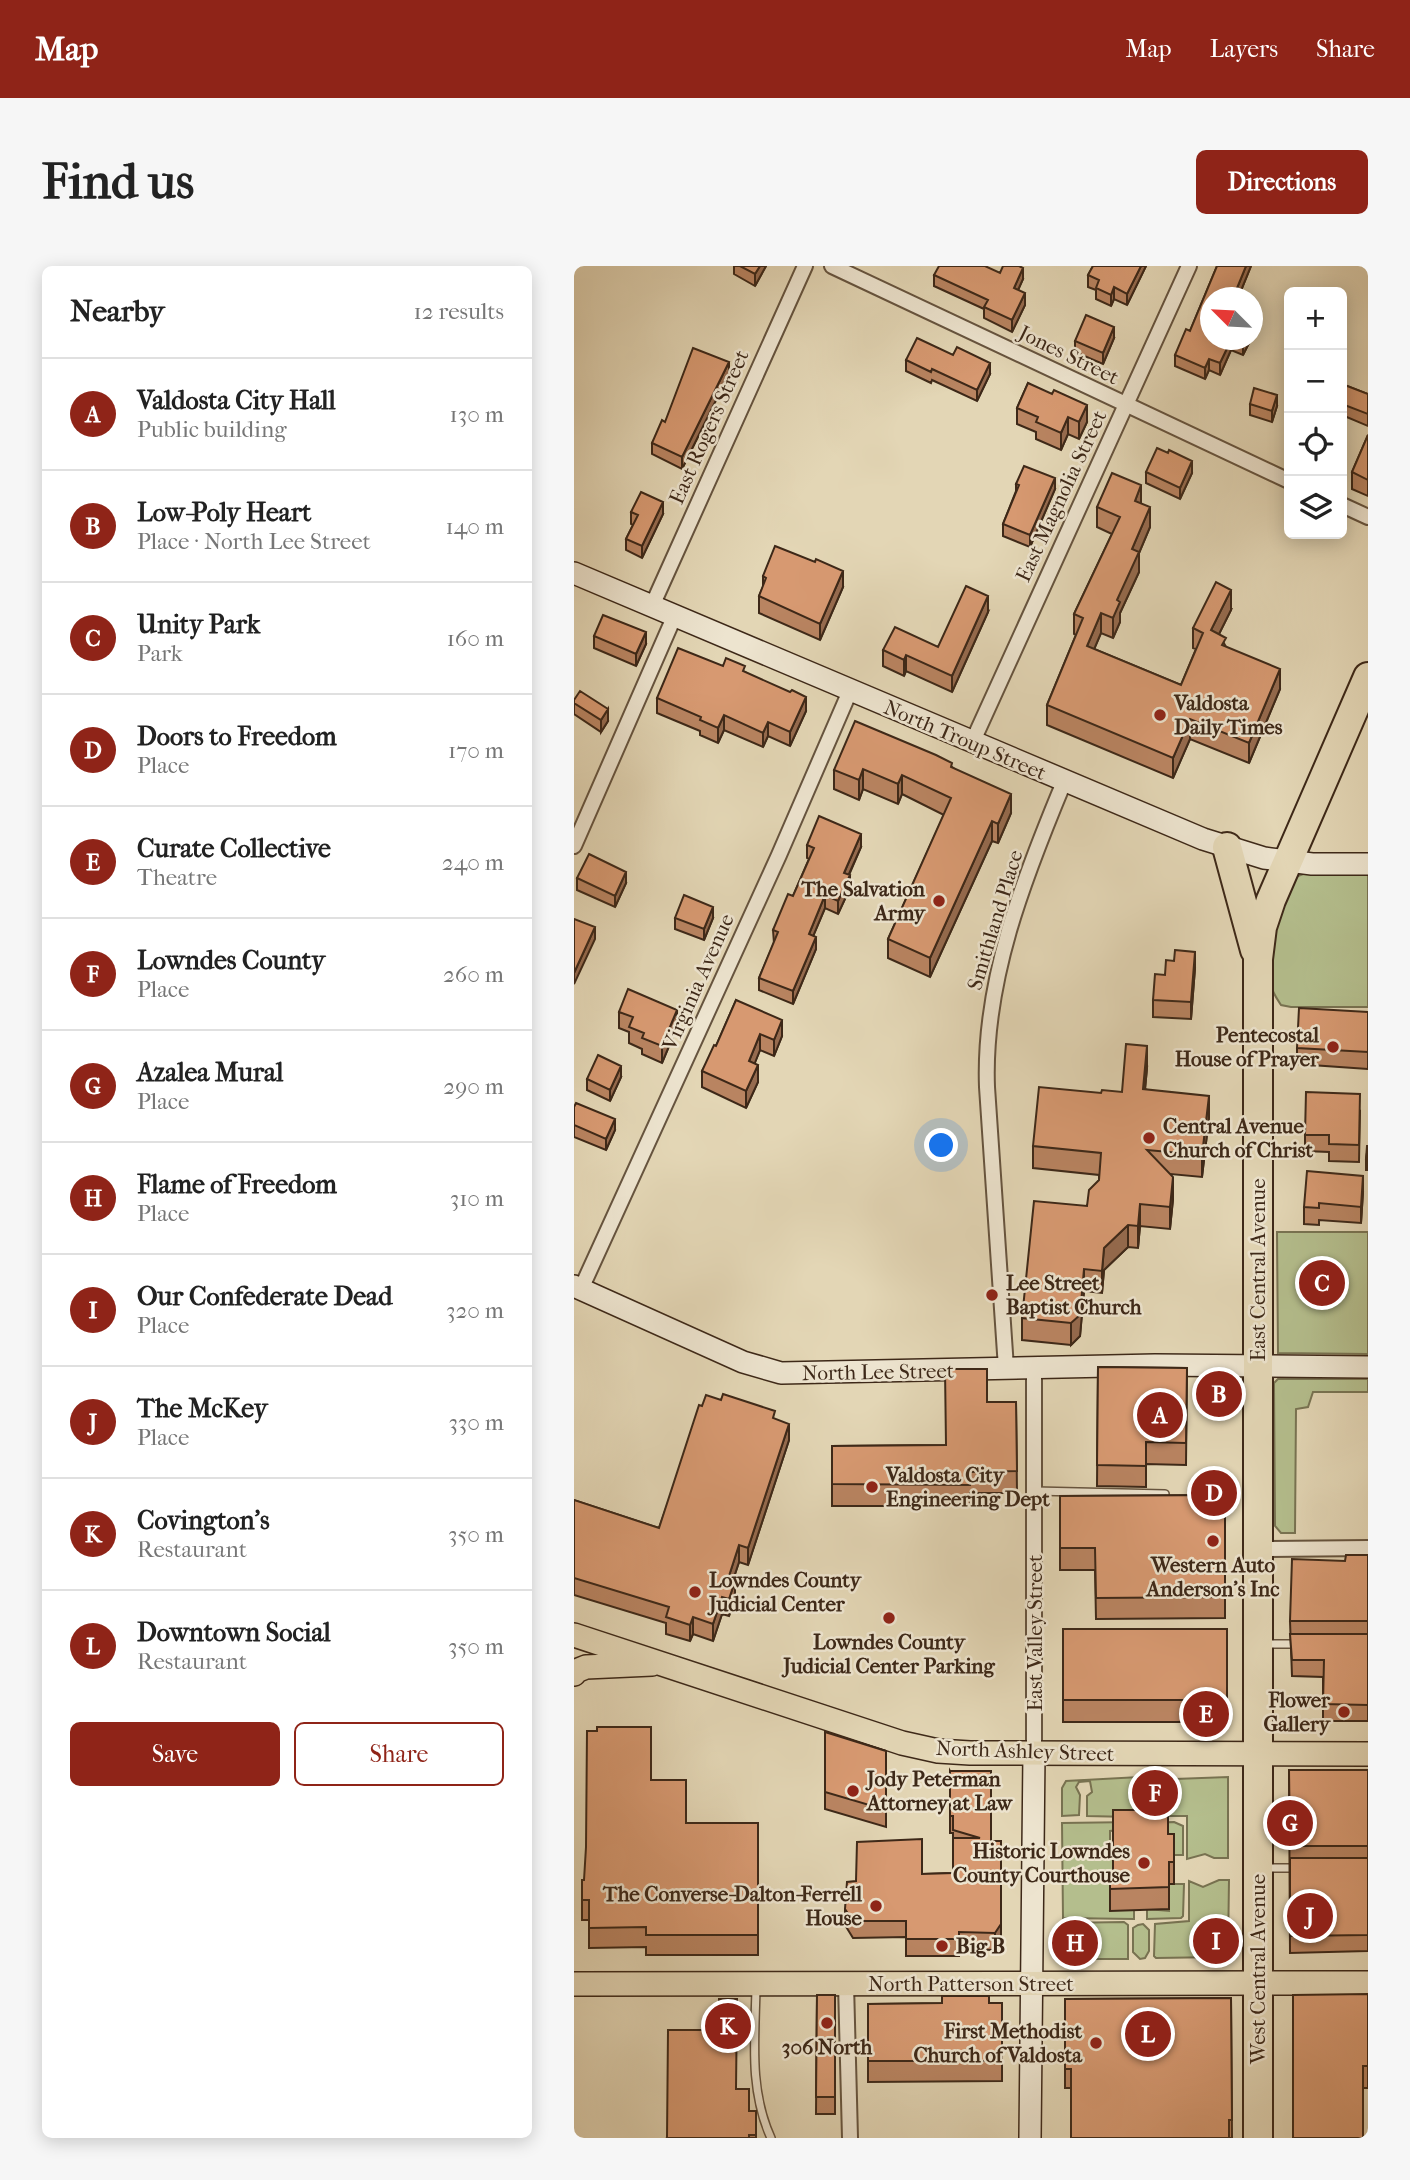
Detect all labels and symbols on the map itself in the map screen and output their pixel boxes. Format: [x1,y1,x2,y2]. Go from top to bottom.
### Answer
north arrow [1200,287,1263,350]
street label: Jones Street [1013,320,1123,390]
street label: East Rogers Street [664,346,754,508]
street label: East Magnolia Street [1011,406,1112,586]
place label: Valdosta Daily Times [1173,691,1283,739]
street label: North Troup Street [880,695,1050,785]
marker: Valdosta Daily Times [1152,707,1168,723]
street label: Smithland Place [962,847,1028,993]
place label: The Salvation Army [800,877,927,925]
marker: The Salvation Army [931,893,947,909]
street label: Virginia Avenue [657,910,739,1055]
place label: Pentecostal House of Prayer [1175,1023,1320,1071]
marker: Pentecostal House of Prayer [1325,1039,1341,1055]
place label: Central Avenue Church of Christ [1163,1114,1314,1162]
your location [924,1128,958,1162]
marker: Central Avenue Church of Christ [1141,1130,1157,1146]
street label: East Central Avenue [1246,1178,1270,1362]
pin: C [1299,1257,1345,1309]
place label: Lee Street Baptist Church [1006,1271,1142,1319]
marker: Lee Street Baptist Church [984,1287,1000,1303]
street label: North Lee Street [802,1359,955,1385]
pin: B [1196,1368,1242,1420]
pin: A [1137,1389,1183,1441]
place label: Valdosta City Engineering Dept [885,1463,1050,1511]
pin: D [1191,1467,1237,1519]
marker: Valdosta City Engineering Dept [864,1479,880,1495]
marker: Western Auto Anderson's Inc [1205,1533,1221,1549]
place label: Western Auto Anderson's Inc [1145,1553,1279,1601]
street label: East Valley Street [1023,1554,1047,1712]
place label: Lowndes County Judicial Center [707,1568,863,1616]
marker: Lowndes County Judicial Center [687,1584,703,1600]
marker: Lowndes County Judicial Center Parking [881,1610,897,1626]
place label: Lowndes County Judicial Center Parking [781,1630,996,1678]
pin: E [1183,1688,1229,1740]
place label: Flower Gallery [1263,1688,1332,1736]
marker: Flower Gallery [1336,1704,1352,1720]
street label: North Ashley Street [935,1736,1115,1766]
place label: Jody Peterman Attorney at Law [865,1767,1013,1815]
pin: F [1132,1767,1178,1819]
marker: Jody Peterman Attorney at Law [845,1783,861,1799]
pin: G [1267,1797,1313,1849]
place label: Historic Lowndes County Courthouse [953,1839,1131,1887]
marker: Historic Lowndes County Courthouse [1136,1855,1152,1871]
street label: West Central Avenue [1246,1874,1270,2065]
place label: The Converse-Dalton-Ferrell House [602,1882,863,1930]
pin: J [1287,1890,1333,1942]
marker: The Converse-Dalton-Ferrell House [868,1898,884,1914]
pin: I [1193,1915,1239,1967]
pin: H [1052,1917,1098,1969]
place label: Big B [956,1934,1005,1958]
marker: Big B [934,1938,950,1954]
street label: North Patterson Street [868,1972,1074,1996]
pin: K [705,2000,751,2052]
pin: L [1125,2008,1171,2060]
marker: 306 North [819,2015,835,2031]
place label: First Methodist Church of Valdosta [913,2019,1083,2067]
place label: 306 North [782,2035,872,2059]
marker: First Methodist Church of Valdosta [1088,2035,1104,2051]

